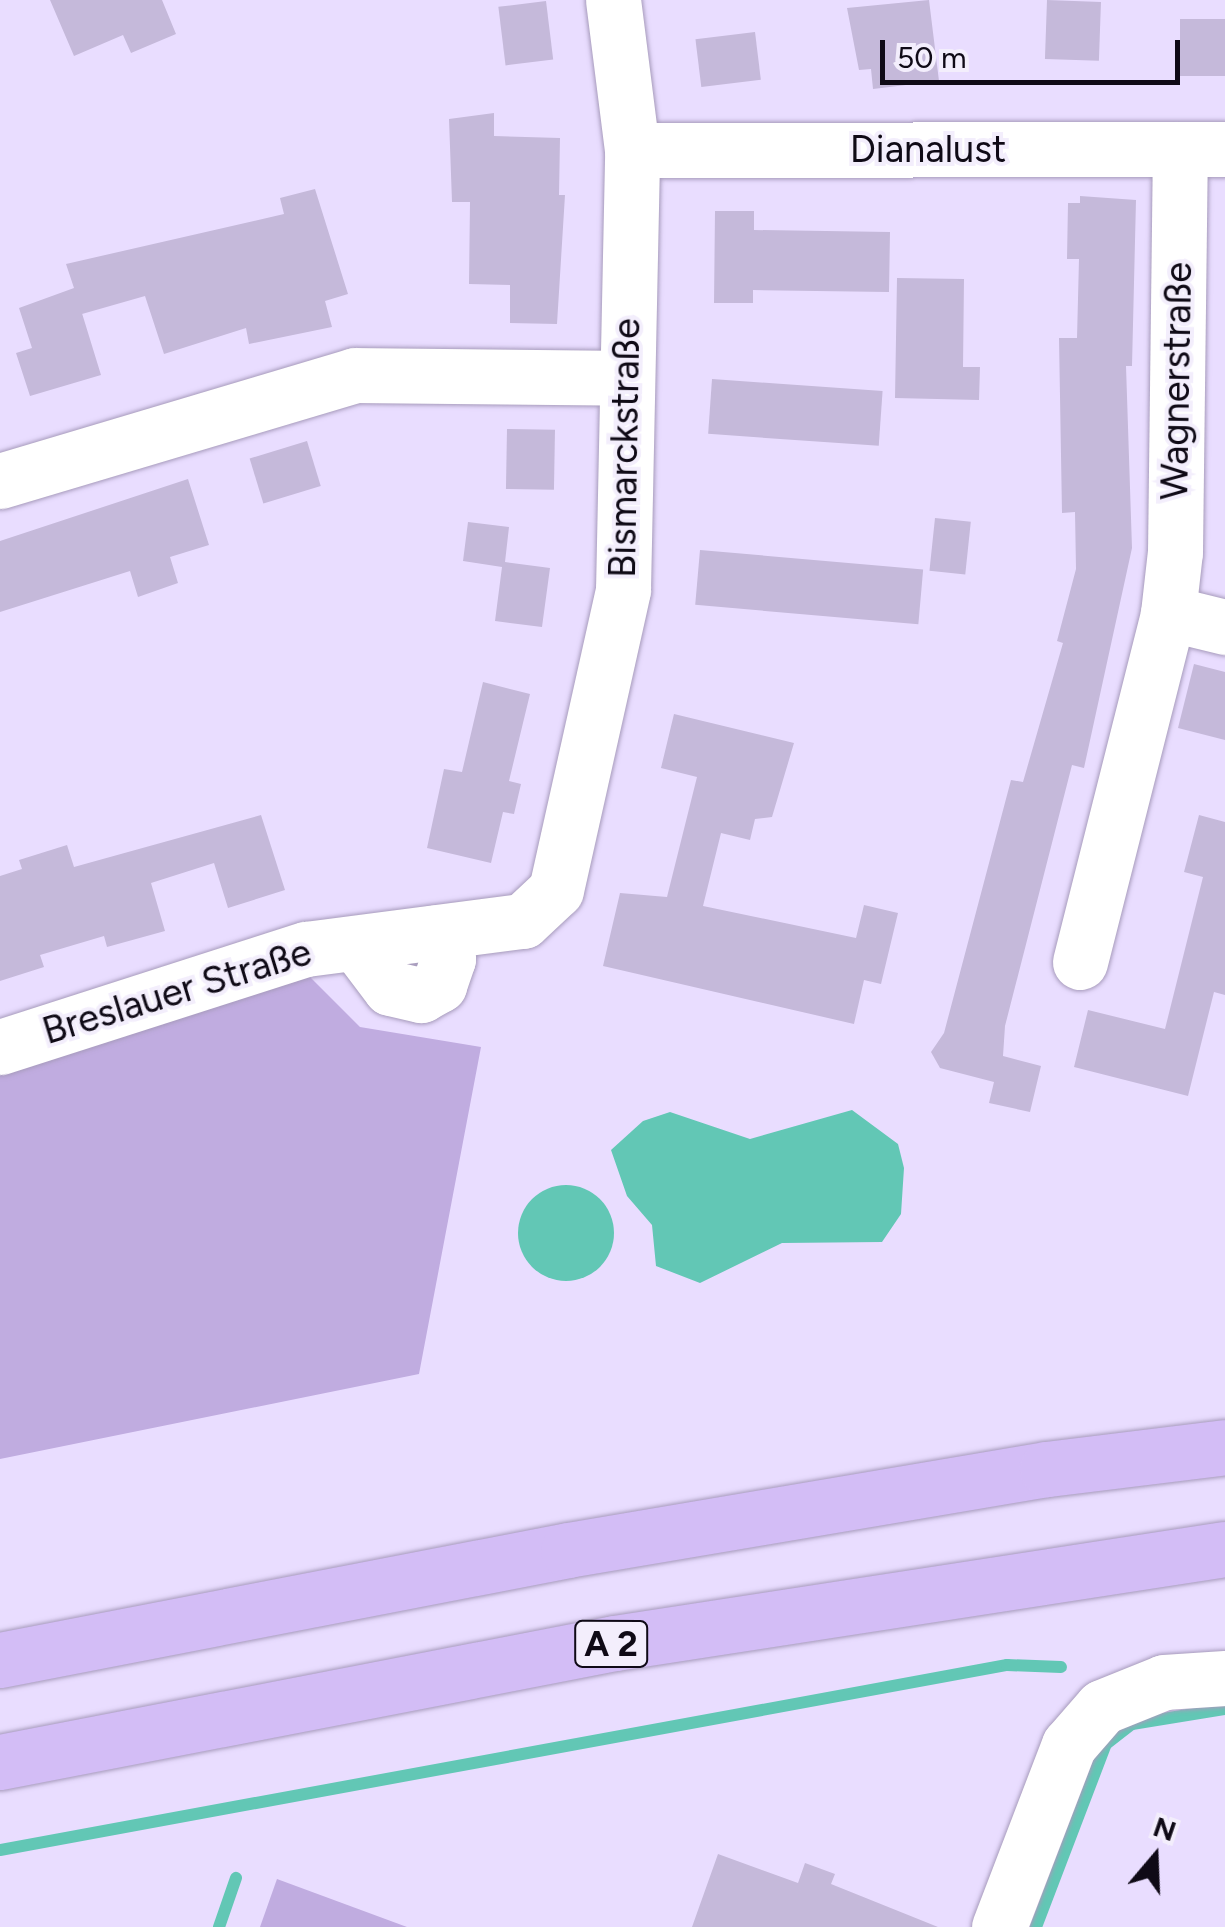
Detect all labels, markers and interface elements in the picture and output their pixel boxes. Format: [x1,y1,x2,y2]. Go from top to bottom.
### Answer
scale bar [885,20,1185,82]
text: 50 m [897,39,966,76]
street label: Dianalust [850,127,1006,173]
street label: Wagnerstraße [1152,262,1202,500]
street label: Bismarckstraße [600,318,650,578]
street label: Breslauer Straße [37,929,317,1055]
road number: A 2 [574,1614,648,1674]
north arrow [1105,1807,1205,1907]
text: N [1149,1809,1181,1848]

